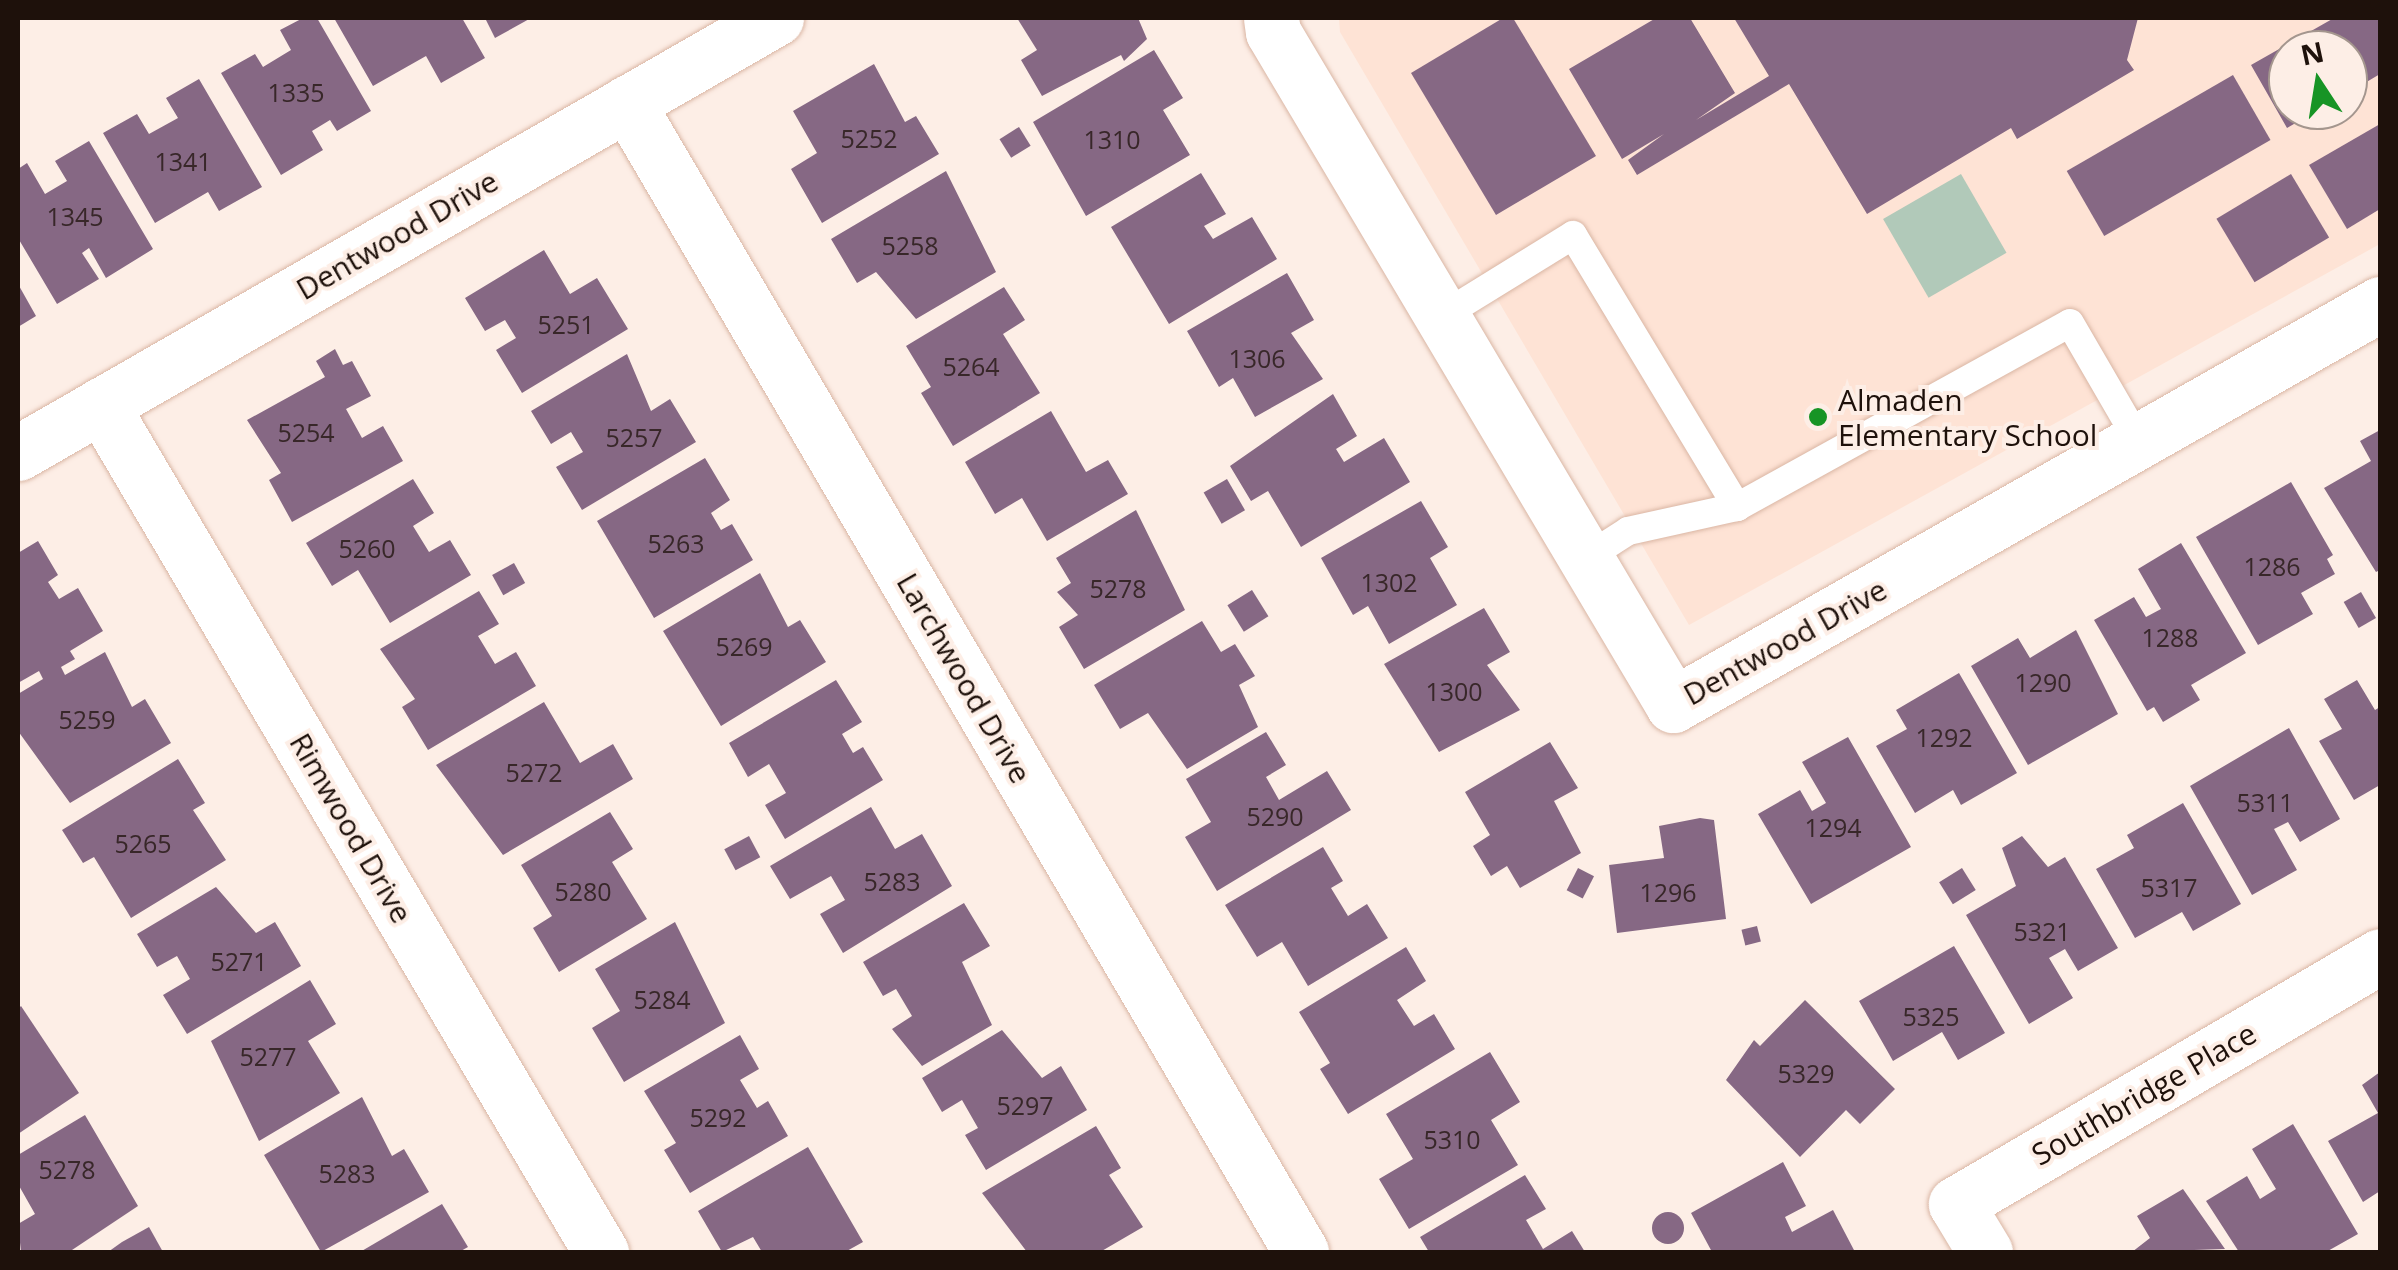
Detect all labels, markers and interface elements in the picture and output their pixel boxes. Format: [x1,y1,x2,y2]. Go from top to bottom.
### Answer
north arrow [2268,30,2368,130]
text: N [2297,32,2327,74]
house number: 1335 [267,77,325,107]
house number: 5252 [840,123,898,153]
house number: 1310 [1083,124,1141,154]
house number: 1341 [154,146,212,176]
street label: Dentwood Drive [290,163,504,307]
house number: 1345 [46,201,104,231]
house number: 5258 [881,230,939,260]
house number: 5251 [537,309,595,339]
house number: 1306 [1228,343,1286,373]
house number: 5264 [942,351,1000,381]
place label: Almaden Elementary School [1838,382,2097,452]
marker: Almaden Elementary School [1807,406,1829,428]
house number: 5254 [277,417,335,447]
house number: 5257 [605,422,663,452]
house number: 5263 [647,528,705,558]
house number: 5260 [338,533,396,563]
house number: 1286 [2243,551,2301,581]
street label: Larchwood Drive [889,567,1039,789]
house number: 1302 [1360,567,1418,597]
street label: Dentwood Drive [1677,571,1893,713]
house number: 5278 [1089,573,1147,603]
house number: 1288 [2141,622,2199,652]
house number: 5269 [715,631,773,661]
house number: 1290 [2014,667,2072,697]
house number: 1300 [1425,676,1483,706]
house number: 5259 [58,704,116,734]
house number: 1292 [1915,722,1973,752]
street label: Rimwood Drive [282,727,420,929]
house number: 5272 [505,757,563,787]
house number: 5311 [2236,787,2294,817]
house number: 5290 [1246,801,1304,831]
house number: 1294 [1804,812,1862,842]
house number: 5265 [114,828,172,858]
house number: 5283 [863,866,921,896]
house number: 5317 [2140,872,2198,902]
house number: 5280 [554,876,612,906]
house number: 1296 [1639,877,1697,907]
house number: 5321 [2013,916,2071,946]
house number: 5271 [210,946,268,976]
house number: 5284 [633,984,691,1014]
house number: 5325 [1902,1001,1960,1031]
street label: Southbridge Place [2025,1015,2263,1173]
house number: 5277 [239,1041,297,1071]
house number: 5329 [1777,1058,1835,1088]
house number: 5297 [996,1090,1054,1120]
house number: 5292 [689,1102,747,1132]
house number: 5310 [1423,1124,1481,1154]
house number: 5278 [38,1154,96,1184]
house number: 5283 [318,1158,376,1188]

